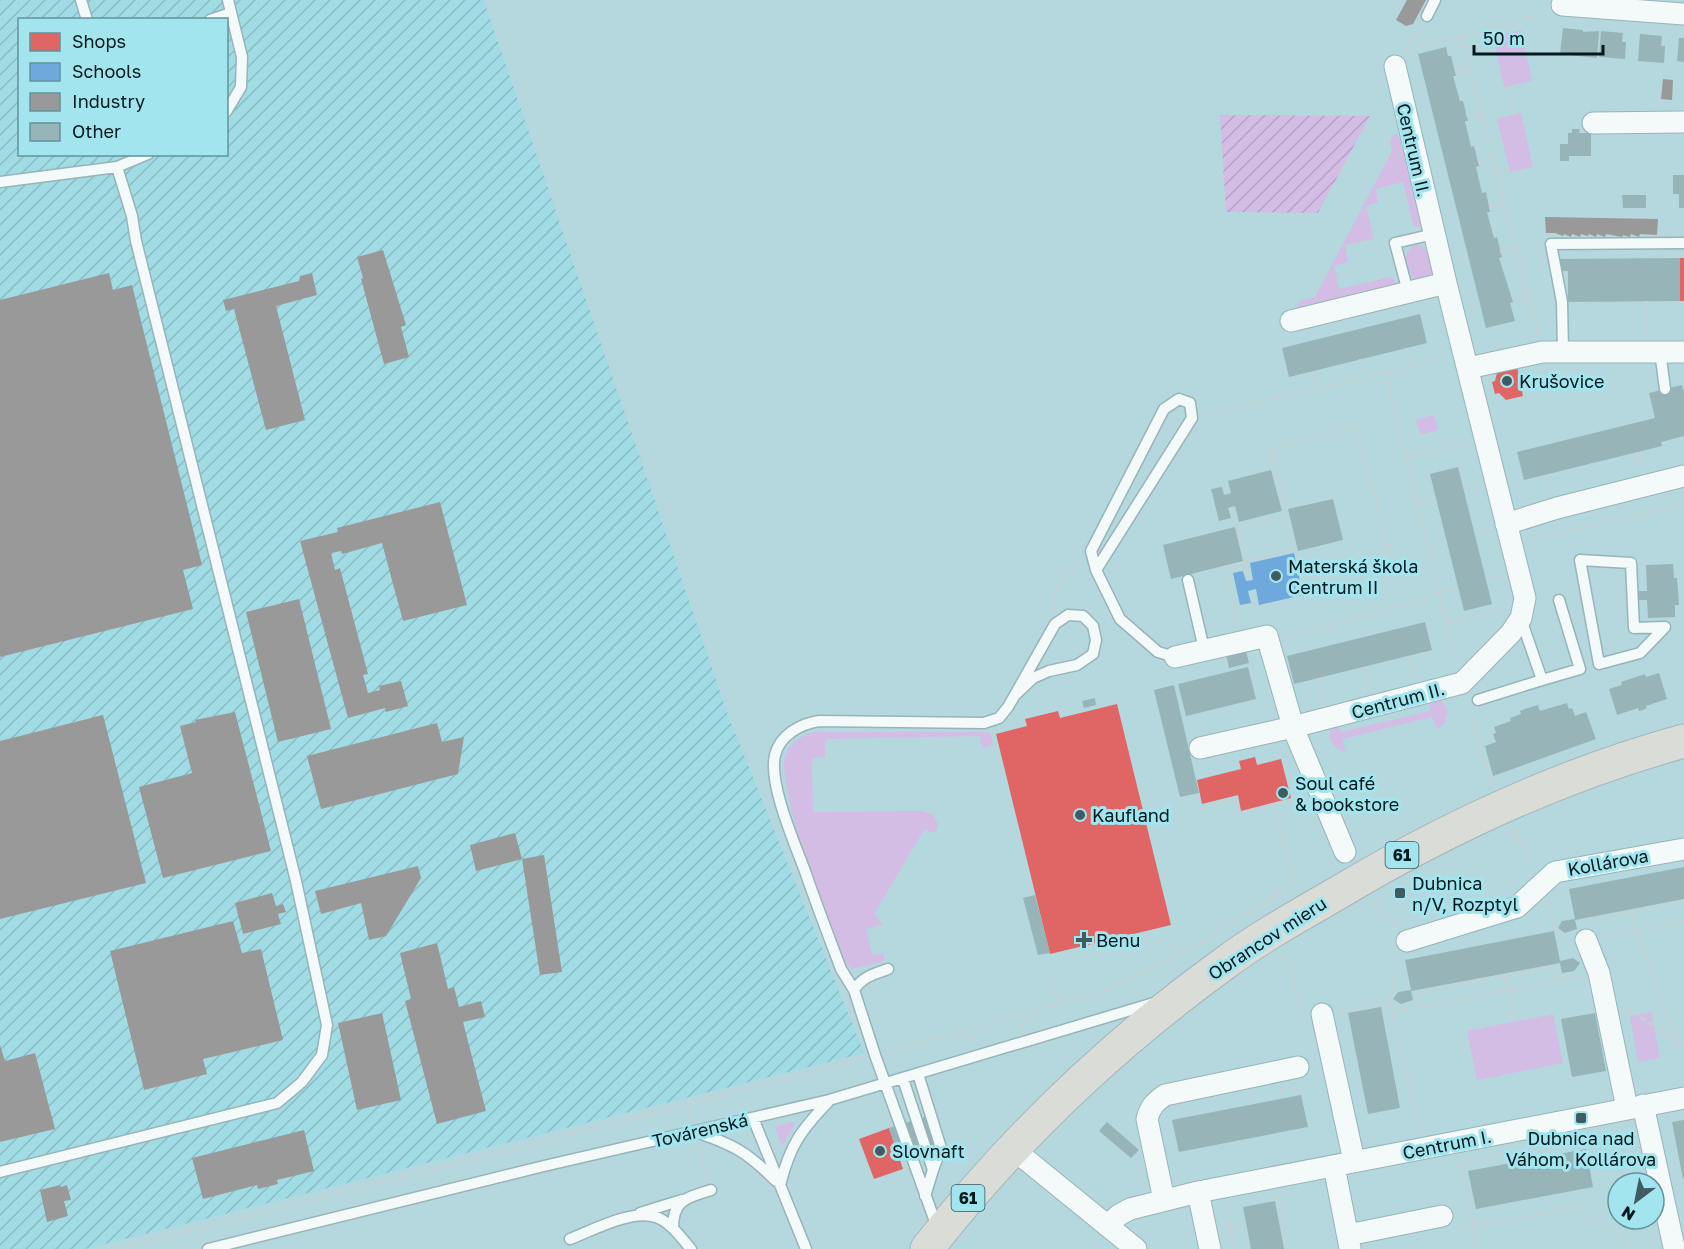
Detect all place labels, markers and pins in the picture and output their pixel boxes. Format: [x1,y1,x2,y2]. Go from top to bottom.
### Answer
place label: Krušovice [1519,370,1604,392]
marker: Krušovice [1500,374,1514,388]
place label: Materská škola Centrum II [1288,555,1418,598]
marker: Materská škola Centrum II [1269,569,1283,583]
place label: Soul café & bookstore [1295,772,1399,815]
marker: Soul café & bookstore [1276,786,1290,800]
place label: Kaufland [1092,804,1170,826]
marker: Kaufland [1073,808,1087,822]
place label: Dubnica n/V, Rozptyl [1412,872,1518,915]
marker: Dubnica n/V, Rozptyl [1393,886,1407,900]
place label: Benu [1096,929,1140,951]
marker: Benu [1077,933,1091,947]
marker: Dubnica nad Váhom, Kollárova [1574,1111,1588,1125]
place label: Dubnica nad Váhom, Kollárova [1506,1127,1656,1170]
place label: Slovnaft [892,1140,965,1162]
marker: Slovnaft [873,1144,887,1158]

